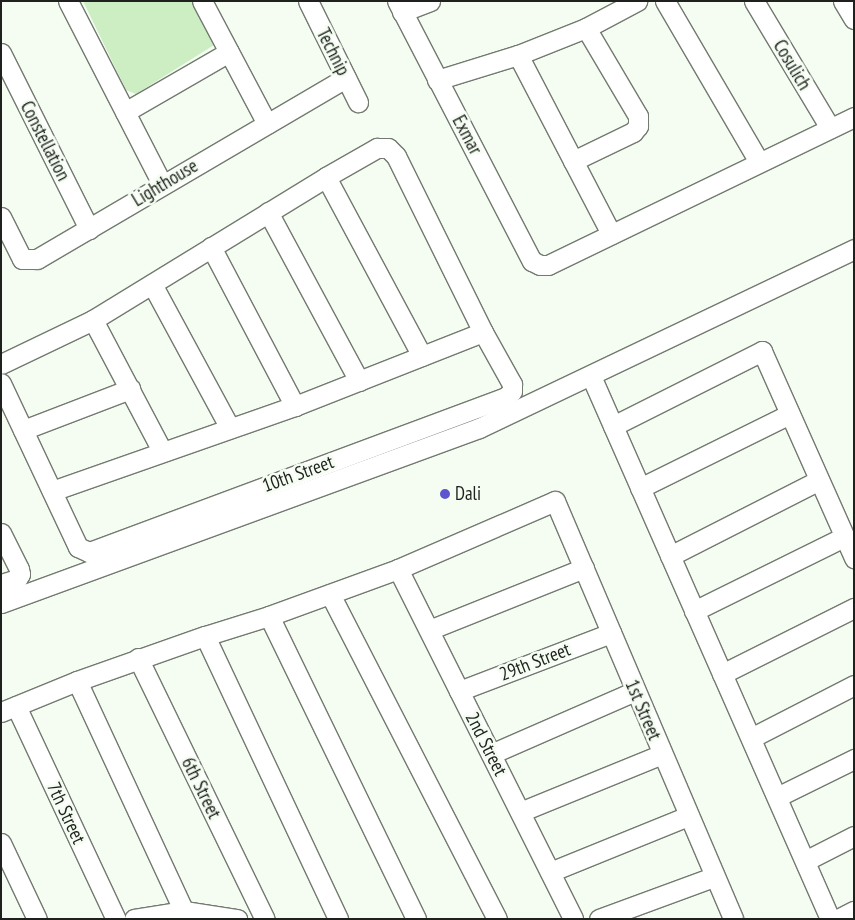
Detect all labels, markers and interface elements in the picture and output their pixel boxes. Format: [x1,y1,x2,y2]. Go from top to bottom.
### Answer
street label: Technip [311,25,355,79]
street label: Cosulich [768,36,816,94]
street label: Constellation [15,97,75,185]
street label: Exmar [447,111,487,159]
street label: Lighthouse [128,154,202,212]
street label: 10th Street [259,451,337,497]
place label: Dali [455,483,481,505]
marker: Dali [439,488,451,500]
street label: 29th Street [496,638,574,686]
street label: 1st Street [620,676,666,744]
street label: 2nd Street [460,708,512,780]
street label: 6th Street [176,754,226,822]
street label: 7th Street [42,779,90,847]

